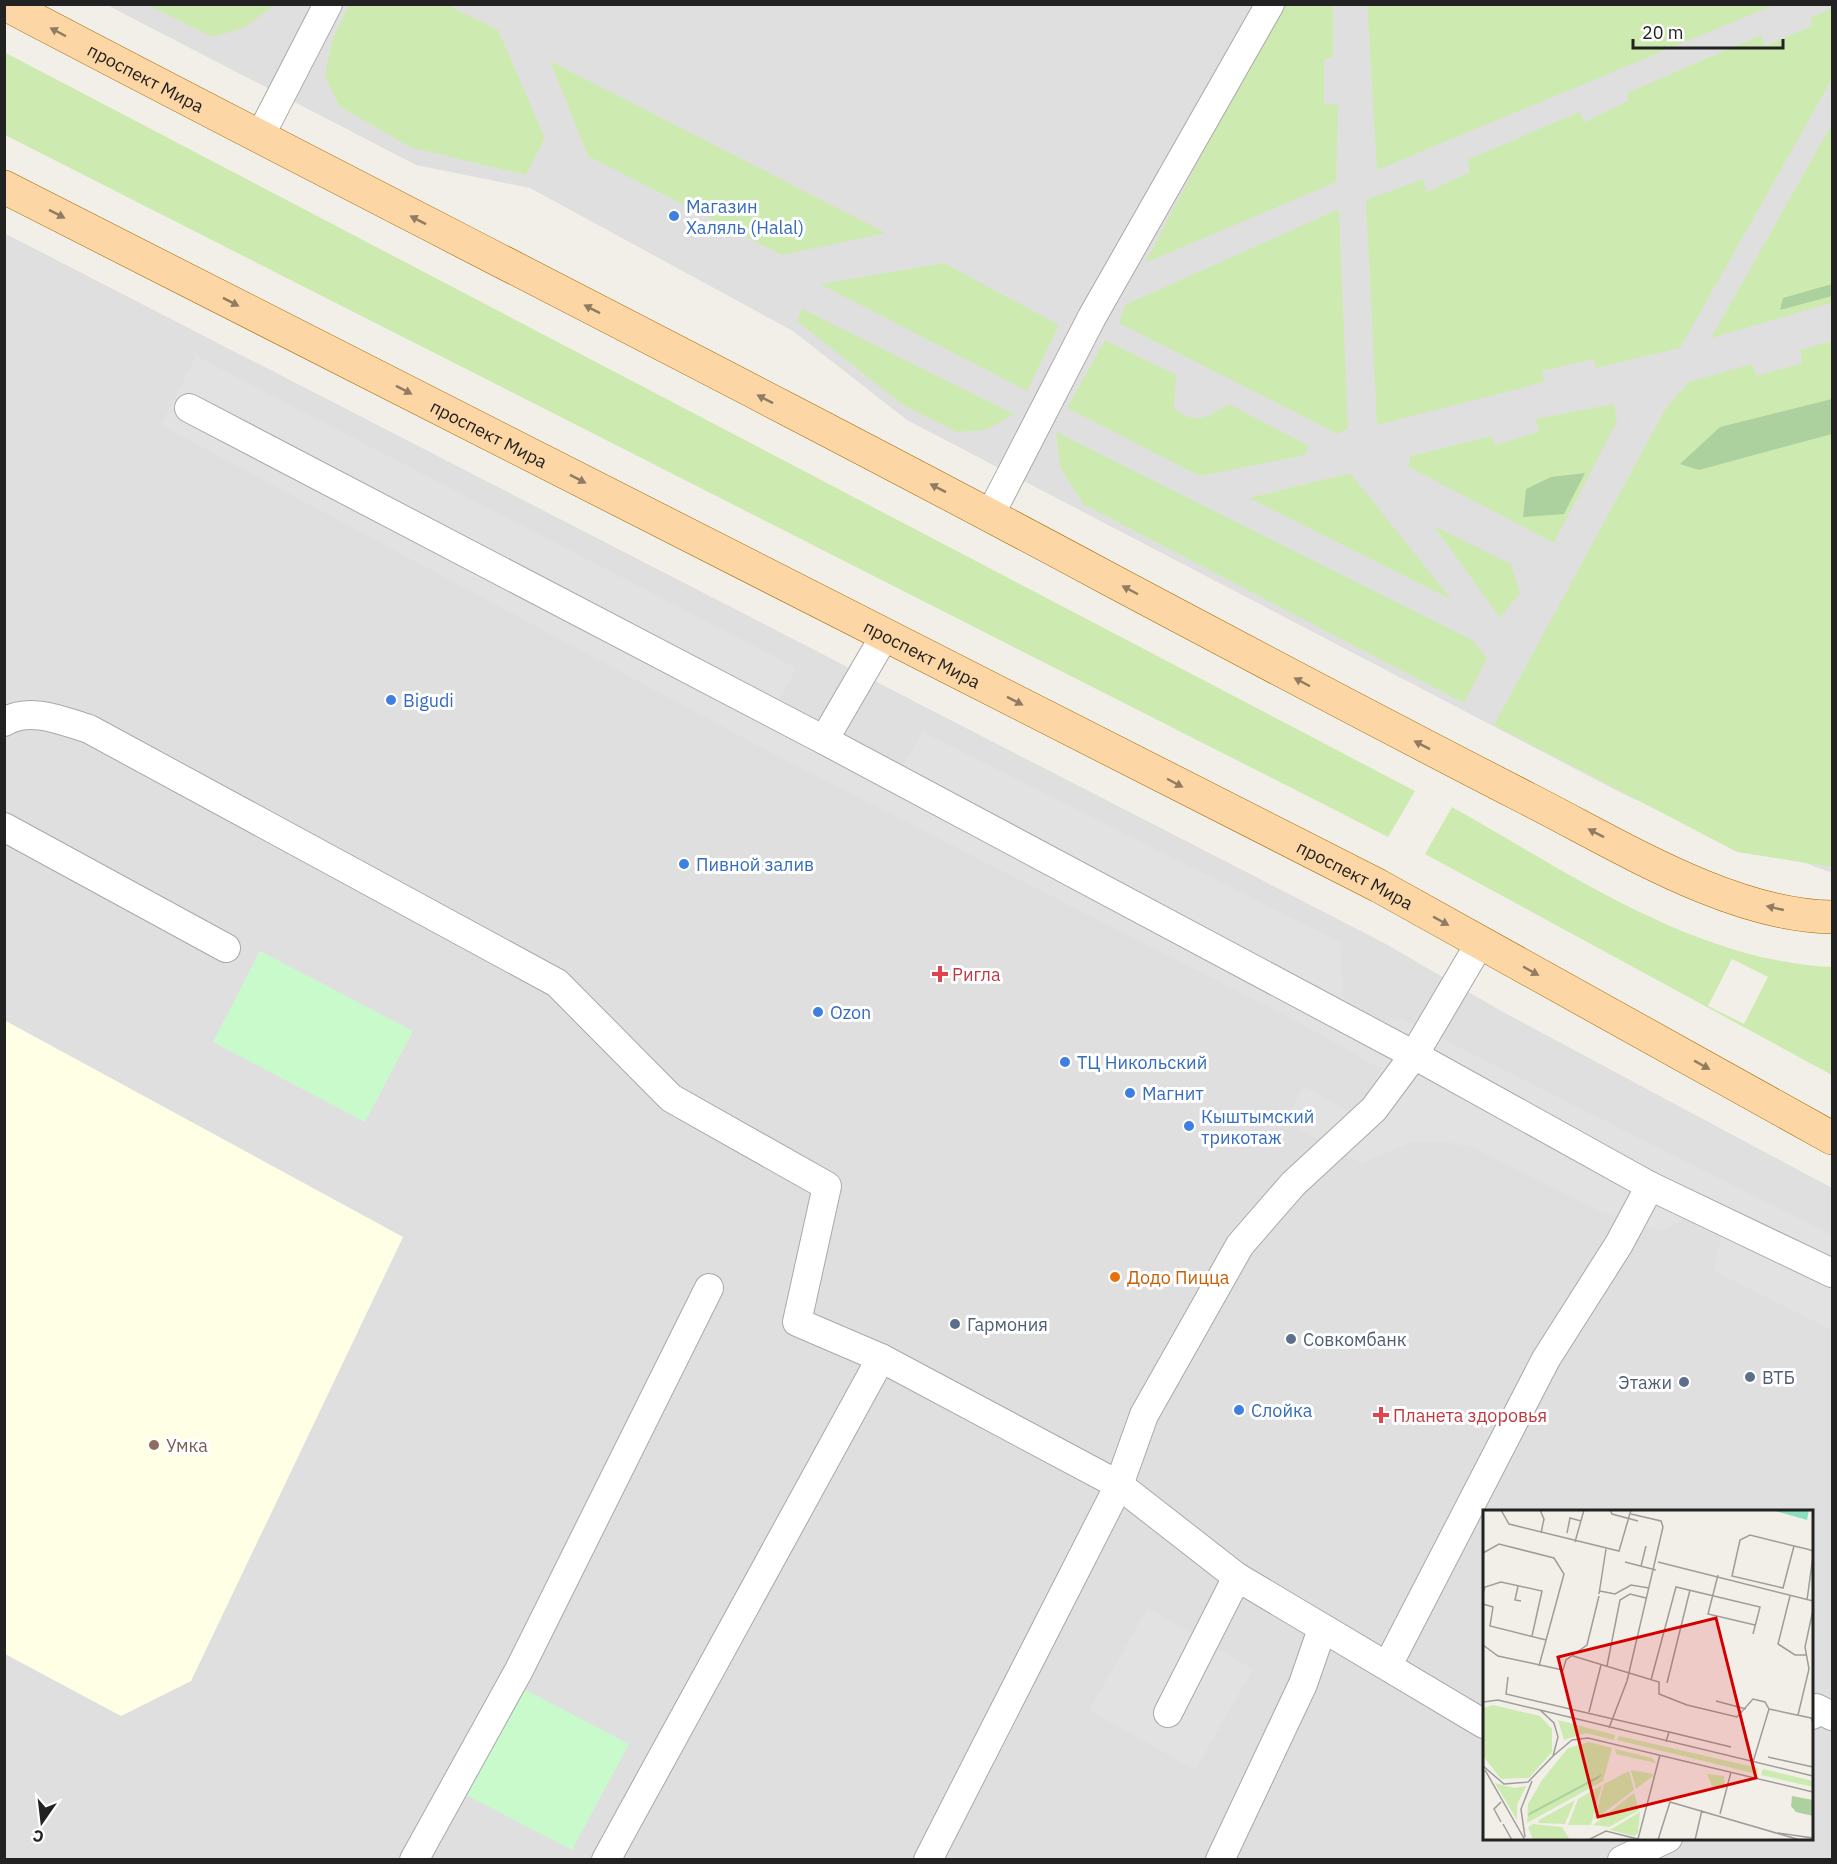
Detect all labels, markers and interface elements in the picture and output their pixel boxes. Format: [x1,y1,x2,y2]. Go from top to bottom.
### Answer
scale bar [1633,12,1783,50]
text: 20 m [1642,21,1684,44]
one-way arrow [49,28,67,38]
street label: проспект Мира [84,38,208,118]
place label: Магазин Халяль (Halal) [686,195,804,239]
one-way arrow [48,209,65,219]
marker: Магазин Халяль (Halal) [667,209,681,223]
one-way arrow [410,215,427,225]
one-way arrow [222,297,239,307]
one-way arrow [583,305,600,314]
one-way arrow [396,386,413,395]
street label: проспект Мира [427,394,552,473]
one-way arrow [756,394,773,404]
one-way arrow [570,474,587,483]
one-way arrow [930,483,947,493]
one-way arrow [1121,585,1138,595]
street label: проспект Мира [860,614,985,693]
one-way arrow [1293,677,1310,687]
place label: Bigudi [403,689,454,712]
marker: Bigudi [384,693,398,707]
one-way arrow [1007,696,1024,706]
one-way arrow [1413,740,1430,750]
one-way arrow [1167,778,1184,788]
one-way arrow [1587,829,1604,838]
street label: проспект Мира [1293,835,1418,915]
place label: Пивной залив [696,853,814,876]
marker: Пивной залив [677,857,691,871]
one-way arrow [1765,903,1784,912]
one-way arrow [1433,916,1450,926]
place label: Ригла [952,963,1001,986]
one-way arrow [1523,966,1540,976]
marker: Ригла [933,967,947,981]
place label: Ozon [830,1001,871,1024]
marker: Ozon [811,1005,825,1019]
place label: ТЦ Никольский [1077,1051,1207,1074]
marker: ТЦ Никольский [1058,1055,1072,1069]
one-way arrow [1694,1060,1711,1070]
place label: Магнит [1142,1082,1204,1105]
marker: Магнит [1123,1086,1137,1100]
place label: Кыштымский трикотаж [1201,1105,1314,1149]
marker: Кыштымский трикотаж [1182,1119,1196,1133]
place label: Додо Пицца [1127,1266,1230,1289]
marker: Додо Пицца [1108,1270,1122,1284]
place label: Гармония [967,1313,1048,1336]
marker: Гармония [948,1317,962,1331]
place label: Совкомбанк [1303,1328,1407,1351]
marker: Совкомбанк [1284,1332,1298,1346]
place label: ВТБ [1762,1366,1795,1389]
marker: ВТБ [1743,1370,1757,1384]
place label: Этажи [1618,1371,1672,1394]
marker: Этажи [1677,1375,1691,1389]
place label: Слойка [1251,1399,1313,1422]
marker: Слойка [1232,1403,1246,1417]
place label: Планета здоровья [1393,1404,1547,1427]
marker: Планета здоровья [1374,1408,1388,1422]
place label: Умка [166,1434,208,1457]
marker: Умка [147,1438,161,1452]
inset map [1483,1510,1813,1840]
north arrow [12,1792,72,1852]
text: С [31,1826,46,1848]

